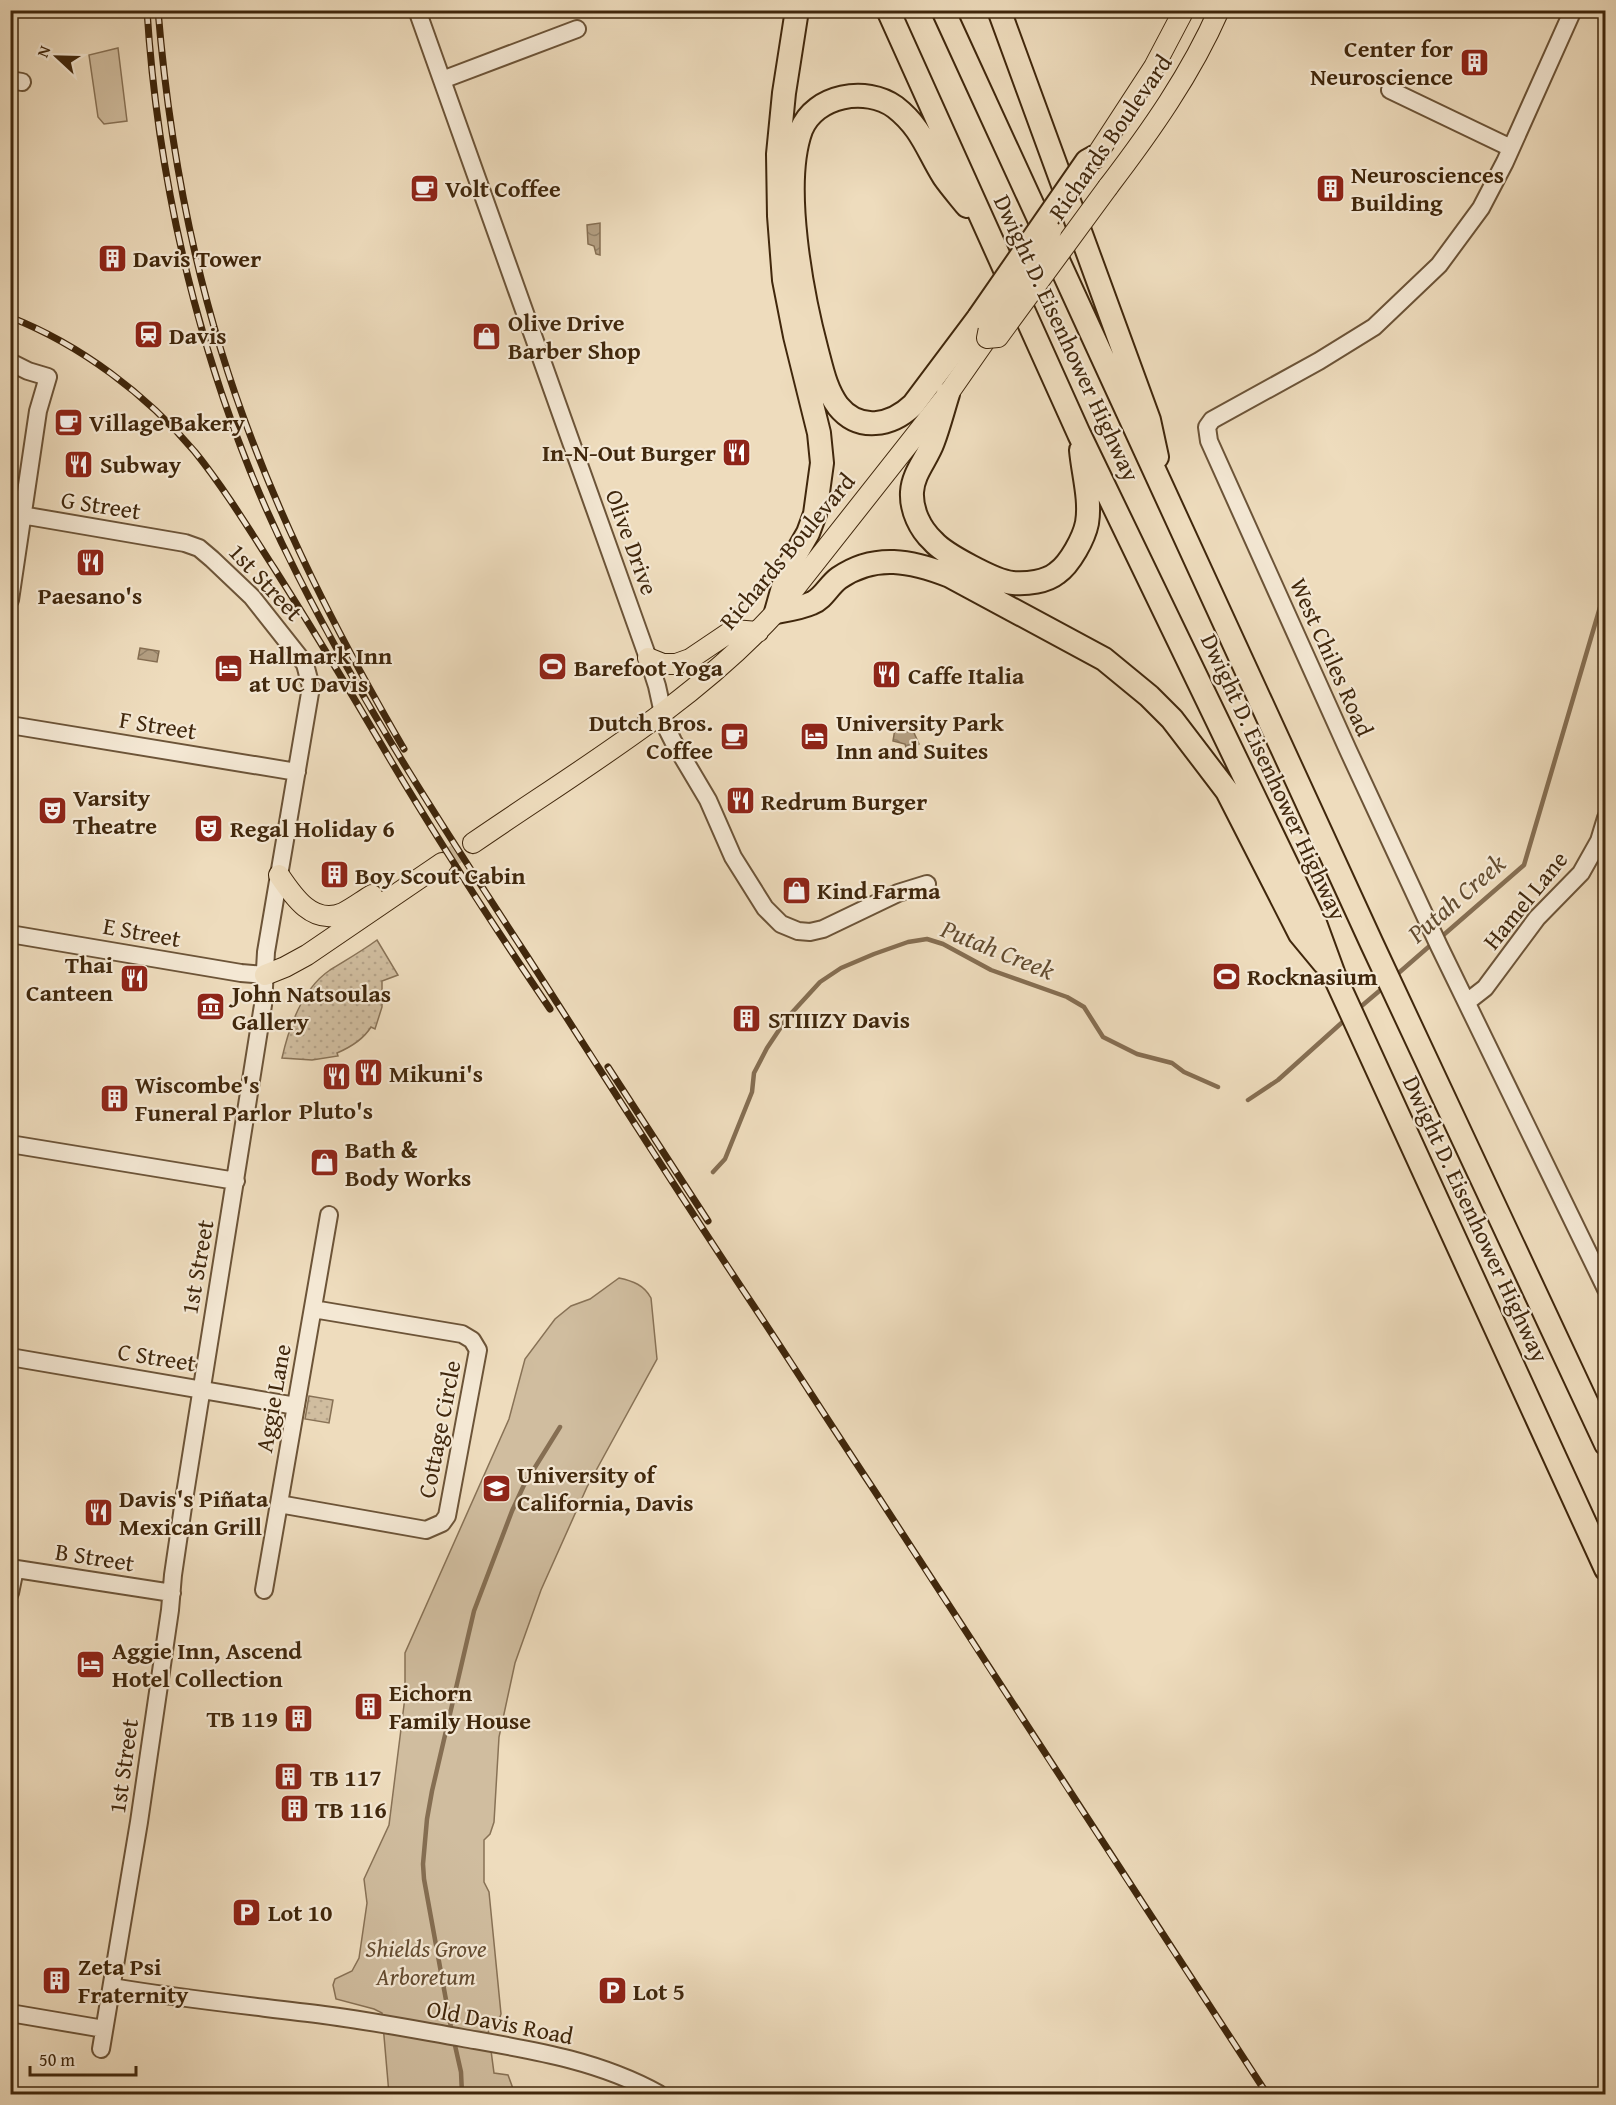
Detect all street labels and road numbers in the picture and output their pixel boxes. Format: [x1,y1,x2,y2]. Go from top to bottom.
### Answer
street label: Richards Boulevard [1040,47,1180,227]
street label: Dwight D. Eisenhower Highway [985,189,1149,487]
street label: Richards Boulevard [711,465,863,637]
street label: G Street [59,481,144,529]
street label: Olive Drive [597,484,667,600]
street label: 1st Street [221,535,312,629]
street label: West Chiles Road [1281,572,1383,742]
street label: Dwight D. Eisenhower Highway [1192,628,1356,926]
street label: F Street [117,702,200,748]
street label: Hamel Lane [1474,843,1576,957]
street label: E Street [100,908,184,956]
street label: Dwight D. Eisenhower Highway [1394,1070,1558,1368]
street label: 1st Street [171,1216,223,1317]
street label: C Street [115,1334,199,1381]
street label: Aggie Lane [246,1341,300,1455]
street label: Cottage Circle [408,1357,470,1501]
street label: B Street [53,1533,138,1581]
street label: 1st Street [99,1716,147,1816]
street label: Old Davis Road [424,1991,577,2053]

